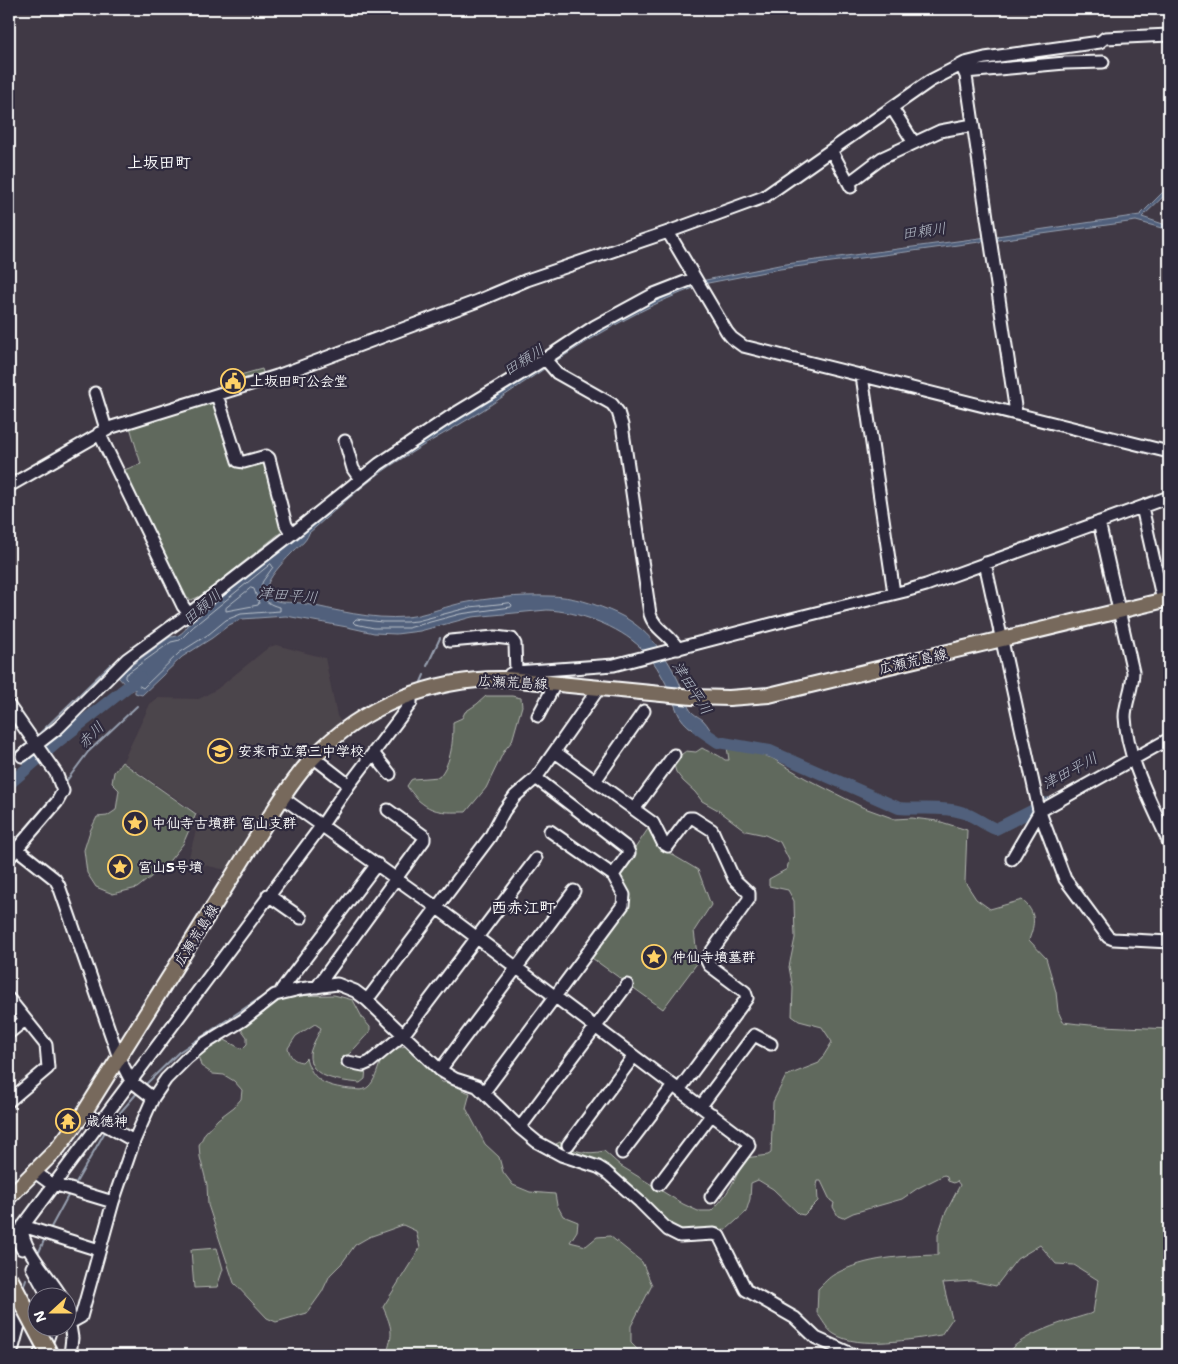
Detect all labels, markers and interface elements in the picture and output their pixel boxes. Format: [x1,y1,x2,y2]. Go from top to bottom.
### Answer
district label: 上坂田町 [127,152,191,173]
water label: 田頼川 [900,218,948,244]
water label: 田頼川 [500,340,548,380]
public building icon: 上坂田町公会堂 [220,368,246,394]
place label: 上坂田町公会堂 [250,372,348,390]
water label: 津田平川 [257,582,319,608]
water label: 田頼川 [178,585,226,629]
street label: 広瀬荒島線 [877,644,949,678]
water label: 津田平川 [668,657,716,719]
street label: 広瀬荒島線 [478,671,548,693]
water label: 赤川 [73,717,109,753]
school or university icon: 安来市立第三中学校 [207,738,233,764]
place label: 安来市立第三中学校 [238,742,364,760]
water label: 津田平川 [1039,748,1101,794]
place icon: 中仙寺古墳群 宮山支群 [122,810,148,836]
place label: 中仙寺古墳群 宮山支群 [152,814,297,832]
place icon: 宮山5号墳 [107,854,133,880]
place label: 宮山5号墳 [138,858,203,876]
district label: 西赤江町 [491,897,555,918]
street label: 広瀬荒島線 [170,901,222,969]
place icon: 仲仙寺墳墓群 [641,944,667,970]
place label: 仲仙寺墳墓群 [672,948,756,966]
temple icon: 歳徳神 [55,1108,81,1134]
place label: 歳徳神 [86,1112,128,1130]
north arrow [28,1286,78,1336]
text: N [29,1308,50,1325]

